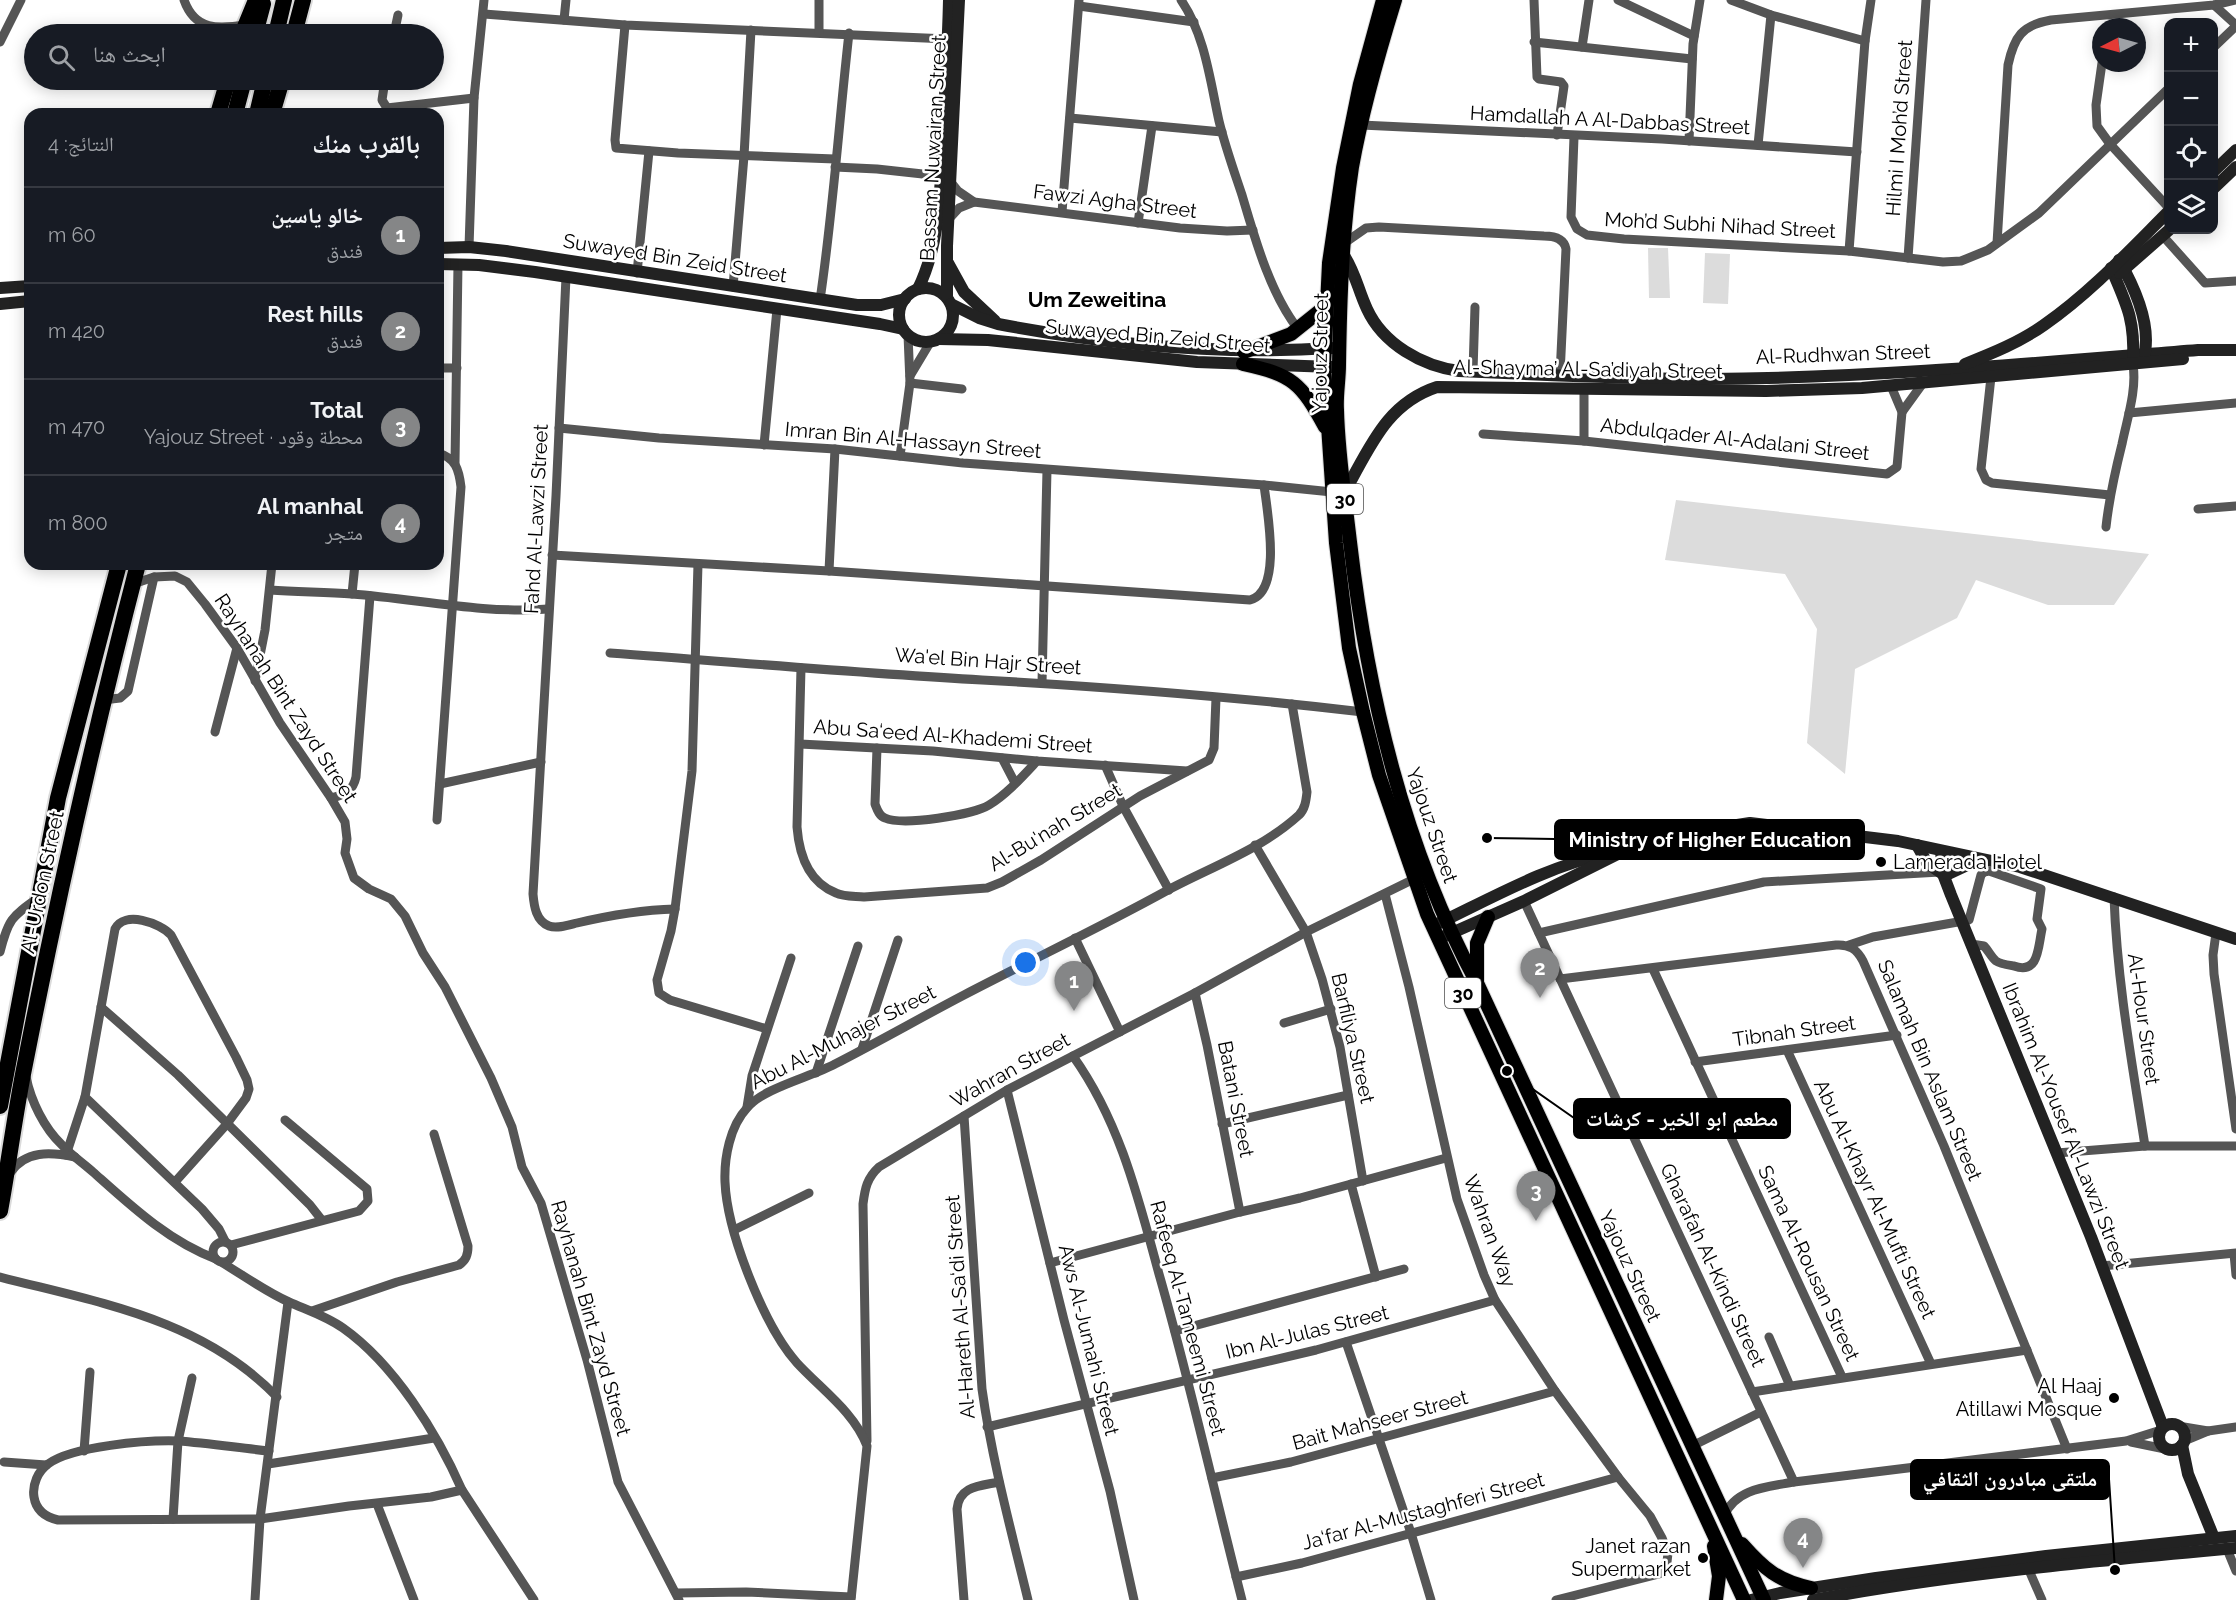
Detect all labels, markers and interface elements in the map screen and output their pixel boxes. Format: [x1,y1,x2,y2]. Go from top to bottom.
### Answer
north arrow [2092,18,2146,72]
map controls [2164,18,2218,234]
button: + [2164,18,2218,72]
search box [24,24,444,90]
street label: Bassam Nuwairan Street [915,34,951,262]
street label: Hilmi I Moh’d Street [1881,39,1917,217]
icon: search [45,41,78,74]
text: ابحث هنا [93,41,166,67]
button: − [2164,72,2218,126]
street label: Hamdallah A Al-Dabbas Street [1469,101,1751,139]
button: locate [2164,126,2218,180]
text: بالقرب منك [312,129,420,159]
text: النتائج: 4 [48,132,114,156]
street label: Fawzi Agha Street [1032,179,1198,223]
button: layers [2164,180,2218,234]
text: خالو ياسين [271,202,363,228]
street label: Moh’d Subhi Nihad Street [1604,207,1837,243]
text: 60 m [48,223,96,247]
text: 1 [396,223,405,247]
street label: Suwayed Bin Zeid Street [561,228,789,288]
text: فندق [326,239,363,263]
district label: Um Zeweitina [1028,287,1166,312]
street label: Yajouz Street [1307,292,1333,414]
text: Rest hills [267,301,363,327]
street label: Suwayed Bin Zeid Street [1044,314,1272,358]
text: 420 m [48,319,105,343]
text: 2 [395,319,406,343]
text: فندق [326,329,363,353]
street label: Al-Rudhwan Street [1755,339,1931,369]
street label: Al-Shayma’ Al-Sa’diyah Street [1453,355,1723,383]
text: Total [310,397,363,423]
street label: Abdulqader Al-Adalani Street [1599,413,1871,465]
text: 470 m [48,415,105,439]
text: 3 [395,415,406,439]
street label: Imran Bin Al-Hassayn Street [784,417,1043,463]
street label: Fahd Al-Lawzi Street [519,423,553,615]
text: محطة وقود · Yajouz Street [144,425,363,449]
road number: 30 [1327,484,1363,514]
text: Al manhal [257,493,363,519]
text: 800 m [48,511,108,535]
text: 4 [395,511,406,535]
text: متجر [325,521,363,545]
street label: Rayhanah Bint Zayd Street [210,589,363,807]
street label: Wa'el Bin Hajr Street [894,643,1082,680]
street label: Abu Sa‘eed Al-Khademi Street [813,714,1094,758]
street label: Yajouz Street [1401,764,1463,886]
street label: Al-Bu'nah Street [984,778,1126,876]
street label: Al-Urdon Street [15,808,69,956]
callout: Ministry of Higher Education [1555,820,1864,859]
text: Ministry of Higher Education [1569,827,1851,852]
place label: Lamerada Hotel [1893,850,2043,874]
marker: Lamerada Hotel [1874,855,1888,869]
your location [1011,948,1040,977]
pin: 2 [1520,948,1560,998]
street label: Al-Hour Street [2123,952,2165,1087]
street label: Salamah Bin Aslam Street [1873,956,1988,1184]
pin: 1 [1054,962,1094,1011]
street label: Barfiliya Street [1326,970,1380,1106]
road number: 30 [1445,978,1481,1008]
street label: Ibrahim Al-Yousef Al-Lawzi Street [1997,979,2135,1273]
street label: Abu Al-Muhajer Street [746,980,940,1094]
street label: Tibnah Street [1731,1010,1857,1051]
street label: Wahran Street [946,1027,1074,1113]
street label: Batani Street [1213,1039,1259,1160]
street label: Abu Al-Khayr Al-Mufti Street [1809,1076,1941,1323]
callout: مطعم ابو الخير - كرشات [1574,1099,1790,1138]
text: مطعم ابو الخير - كرشات [1586,1106,1778,1133]
street label: Gharafah Al-Kindi Street [1655,1160,1771,1371]
street label: Sama Al-Rousan Street [1753,1161,1865,1365]
street label: Wahran Way [1459,1172,1521,1291]
pin: 3 [1516,1172,1556,1221]
street label: Al-Hareth Al-Sa‘di Street [940,1194,980,1420]
street label: Rayhanah Bint Zayd Street [546,1197,636,1439]
street label: Rafeeq Al-Tameemi Street [1145,1198,1231,1438]
street label: Yajouz Street [1594,1206,1667,1326]
street label: Aws Al-Jumahi Street [1054,1242,1124,1438]
street label: Ibn Al-Julas Street [1223,1300,1391,1364]
place label: Al Haaj Atillawi Mosque [1956,1374,2102,1421]
street label: Bait Mahseer Street [1290,1385,1471,1455]
marker: Al Haaj Atillawi Mosque [2107,1391,2121,1405]
callout: ملتقى مبادرون الثقافي [1911,1460,2109,1499]
text: ملتقى مبادرون الثقافي [1923,1466,2097,1495]
street label: Ja‘far Al-Mustaghferi Street [1299,1467,1547,1555]
pin: 4 [1784,1518,1822,1568]
place label: Janet razan Supermarket [1571,1534,1691,1581]
marker: Janet razan Supermarket [1696,1551,1710,1565]

